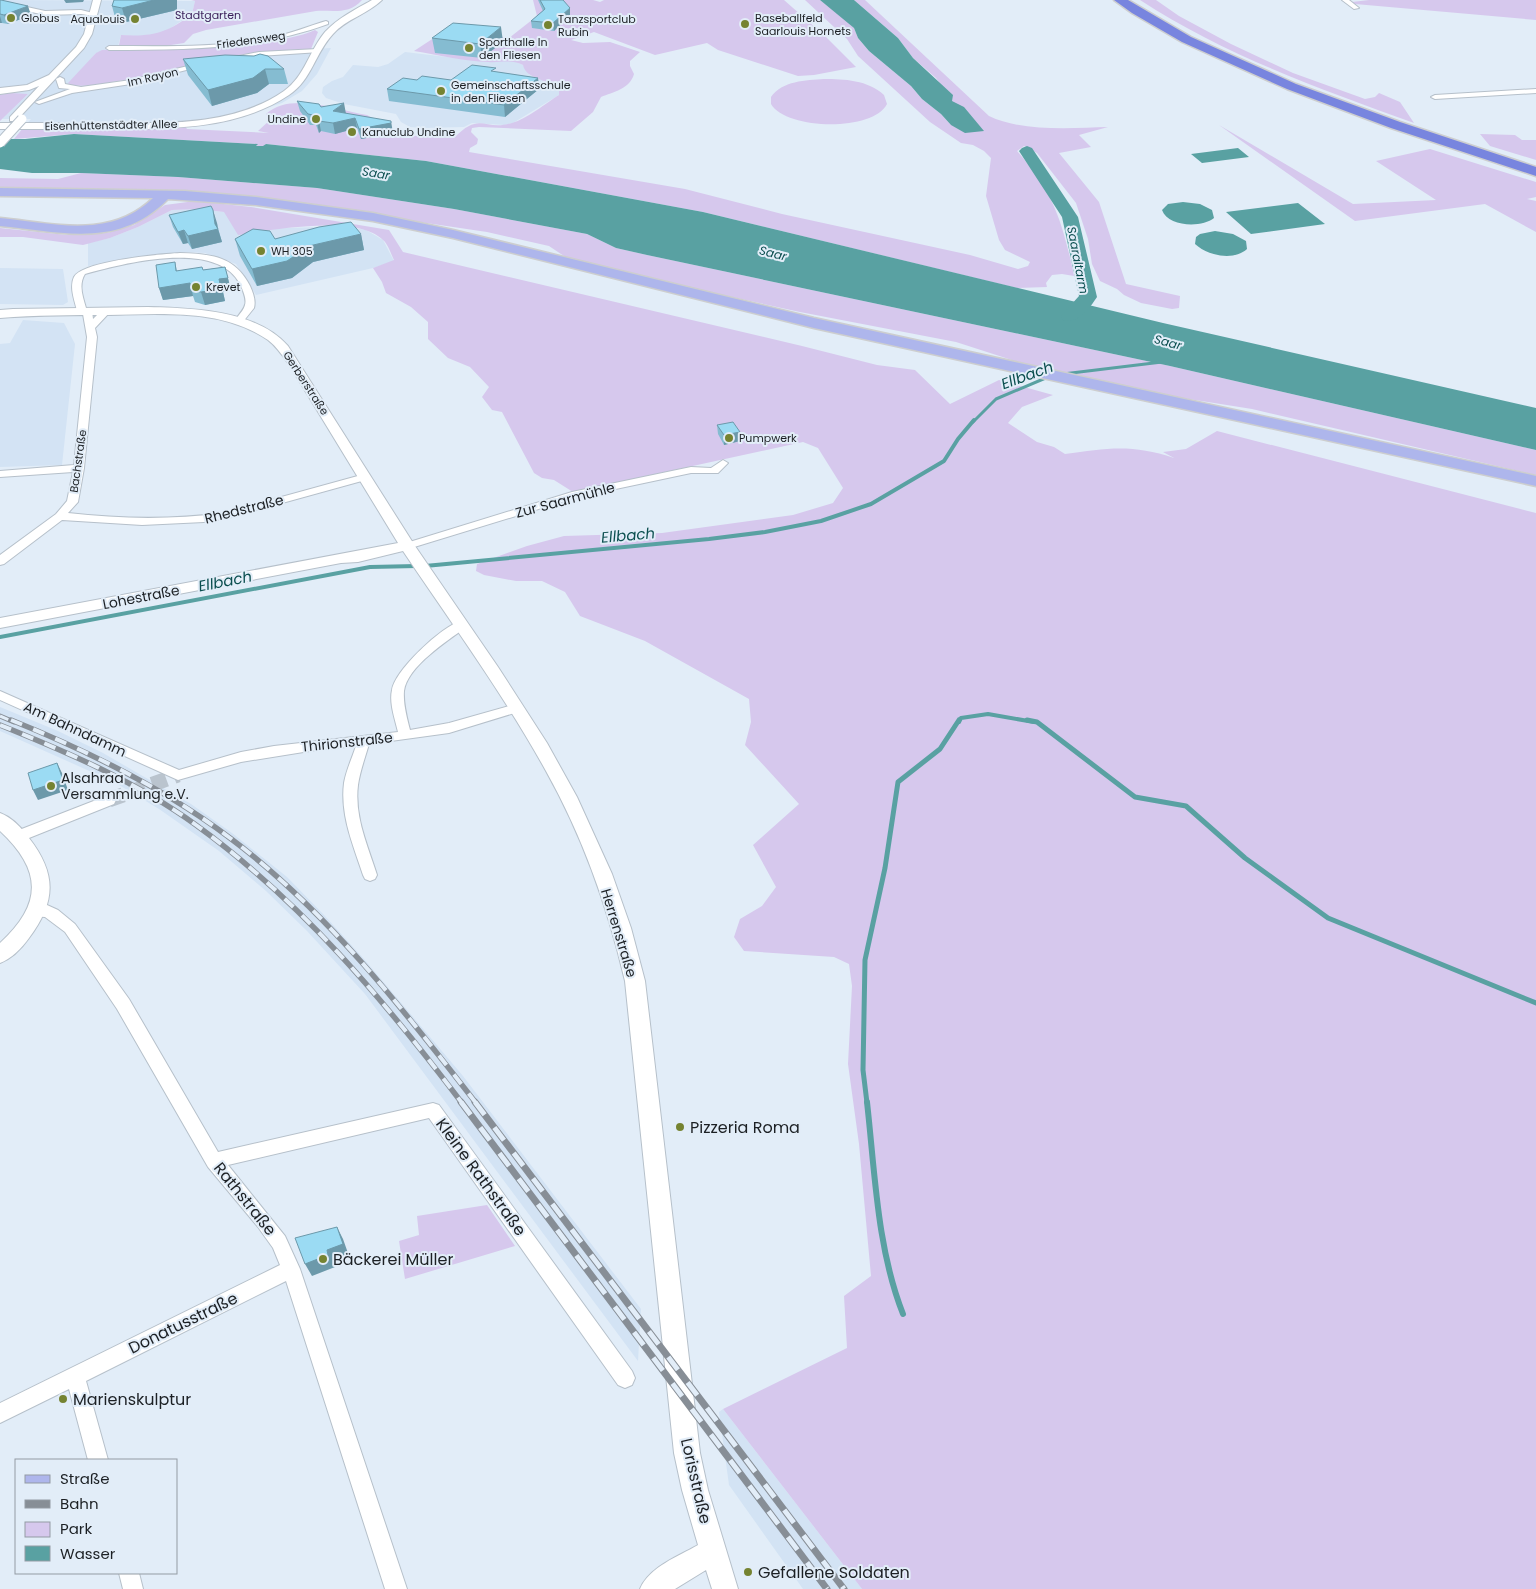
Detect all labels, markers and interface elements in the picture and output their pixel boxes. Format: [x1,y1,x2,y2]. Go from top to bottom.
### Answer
park label: Stadtgarten [175,7,241,23]
place label: Globus [21,10,60,26]
place label: Baseballfeld Saarlouis Hornets [755,10,851,39]
place label: Aqualouis [70,11,125,27]
place label: Tanzsportclub Rubin [558,11,636,40]
marker: Globus [5,12,17,24]
marker: Aqualouis [129,13,141,25]
marker: Baseballfeld Saarlouis Hornets [739,18,751,30]
marker: Tanzsportclub Rubin [542,19,554,31]
street label: Friedensweg [215,27,287,53]
place label: Sporthalle In den Fliesen [479,34,547,63]
marker: Sporthalle In den Fliesen [463,42,475,54]
street label: Im Rayon [126,63,180,91]
place label: Gemeinschaftsschule in den Fliesen [451,77,571,106]
marker: Gemeinschaftsschule in den Fliesen [435,85,447,97]
place label: Undine [268,111,306,127]
marker: Undine [310,113,322,125]
street label: Eisenhüttenstädter Allee [44,116,178,134]
place label: Kanuclub Undine [362,124,456,140]
marker: Kanuclub Undine [346,126,358,138]
water label: Saar [361,162,392,184]
water label: Saaraltarm [1063,225,1093,295]
water label: Saar [758,241,789,265]
place label: WH 305 [271,243,313,259]
marker: WH 305 [255,245,267,257]
place label: Krevet [206,279,241,295]
marker: Krevet [190,281,202,293]
water label: Saar [1152,330,1184,354]
street label: Gerberstraße [279,348,333,418]
water label: Ellbach [998,356,1056,394]
street label: Bachstraße [66,428,90,494]
place label: Pumpwerk [739,430,797,446]
marker: Pumpwerk [723,432,735,444]
street label: Zur Saarmühle [513,477,617,523]
street label: Rhedstraße [202,489,286,528]
water label: Ellbach [600,522,656,548]
water label: Ellbach [196,566,254,596]
street label: Lohestraße [101,580,181,614]
street label: Am Bahndamm [20,696,130,762]
street label: Thirionstraße [300,727,394,757]
place label: Alsahraa Versammlung e.V. [61,768,189,804]
marker: Alsahraa Versammlung e.V. [45,780,57,792]
street label: Herrenstraße [596,886,642,980]
street label: Kleine Rathstraße [430,1114,532,1241]
place label: Pizzeria Roma [690,1116,800,1139]
marker: Pizzeria Roma [674,1121,686,1133]
street label: Rathstraße [208,1157,282,1241]
place label: Bäckerei Müller [333,1248,453,1271]
marker: Bäckerei Müller [317,1253,329,1265]
street label: Donatusstraße [125,1287,241,1359]
place label: Marienskulptur [73,1388,191,1411]
marker: Marienskulptur [57,1393,69,1405]
street label: Lorisstraße [675,1436,717,1526]
legend [15,1459,178,1574]
text: Straße [60,1468,110,1489]
text: Bahn [60,1493,99,1514]
text: Park [60,1518,92,1539]
text: Wasser [60,1543,116,1564]
place label: Gefallene Soldaten [758,1561,910,1584]
marker: Gefallene Soldaten [742,1566,754,1578]

